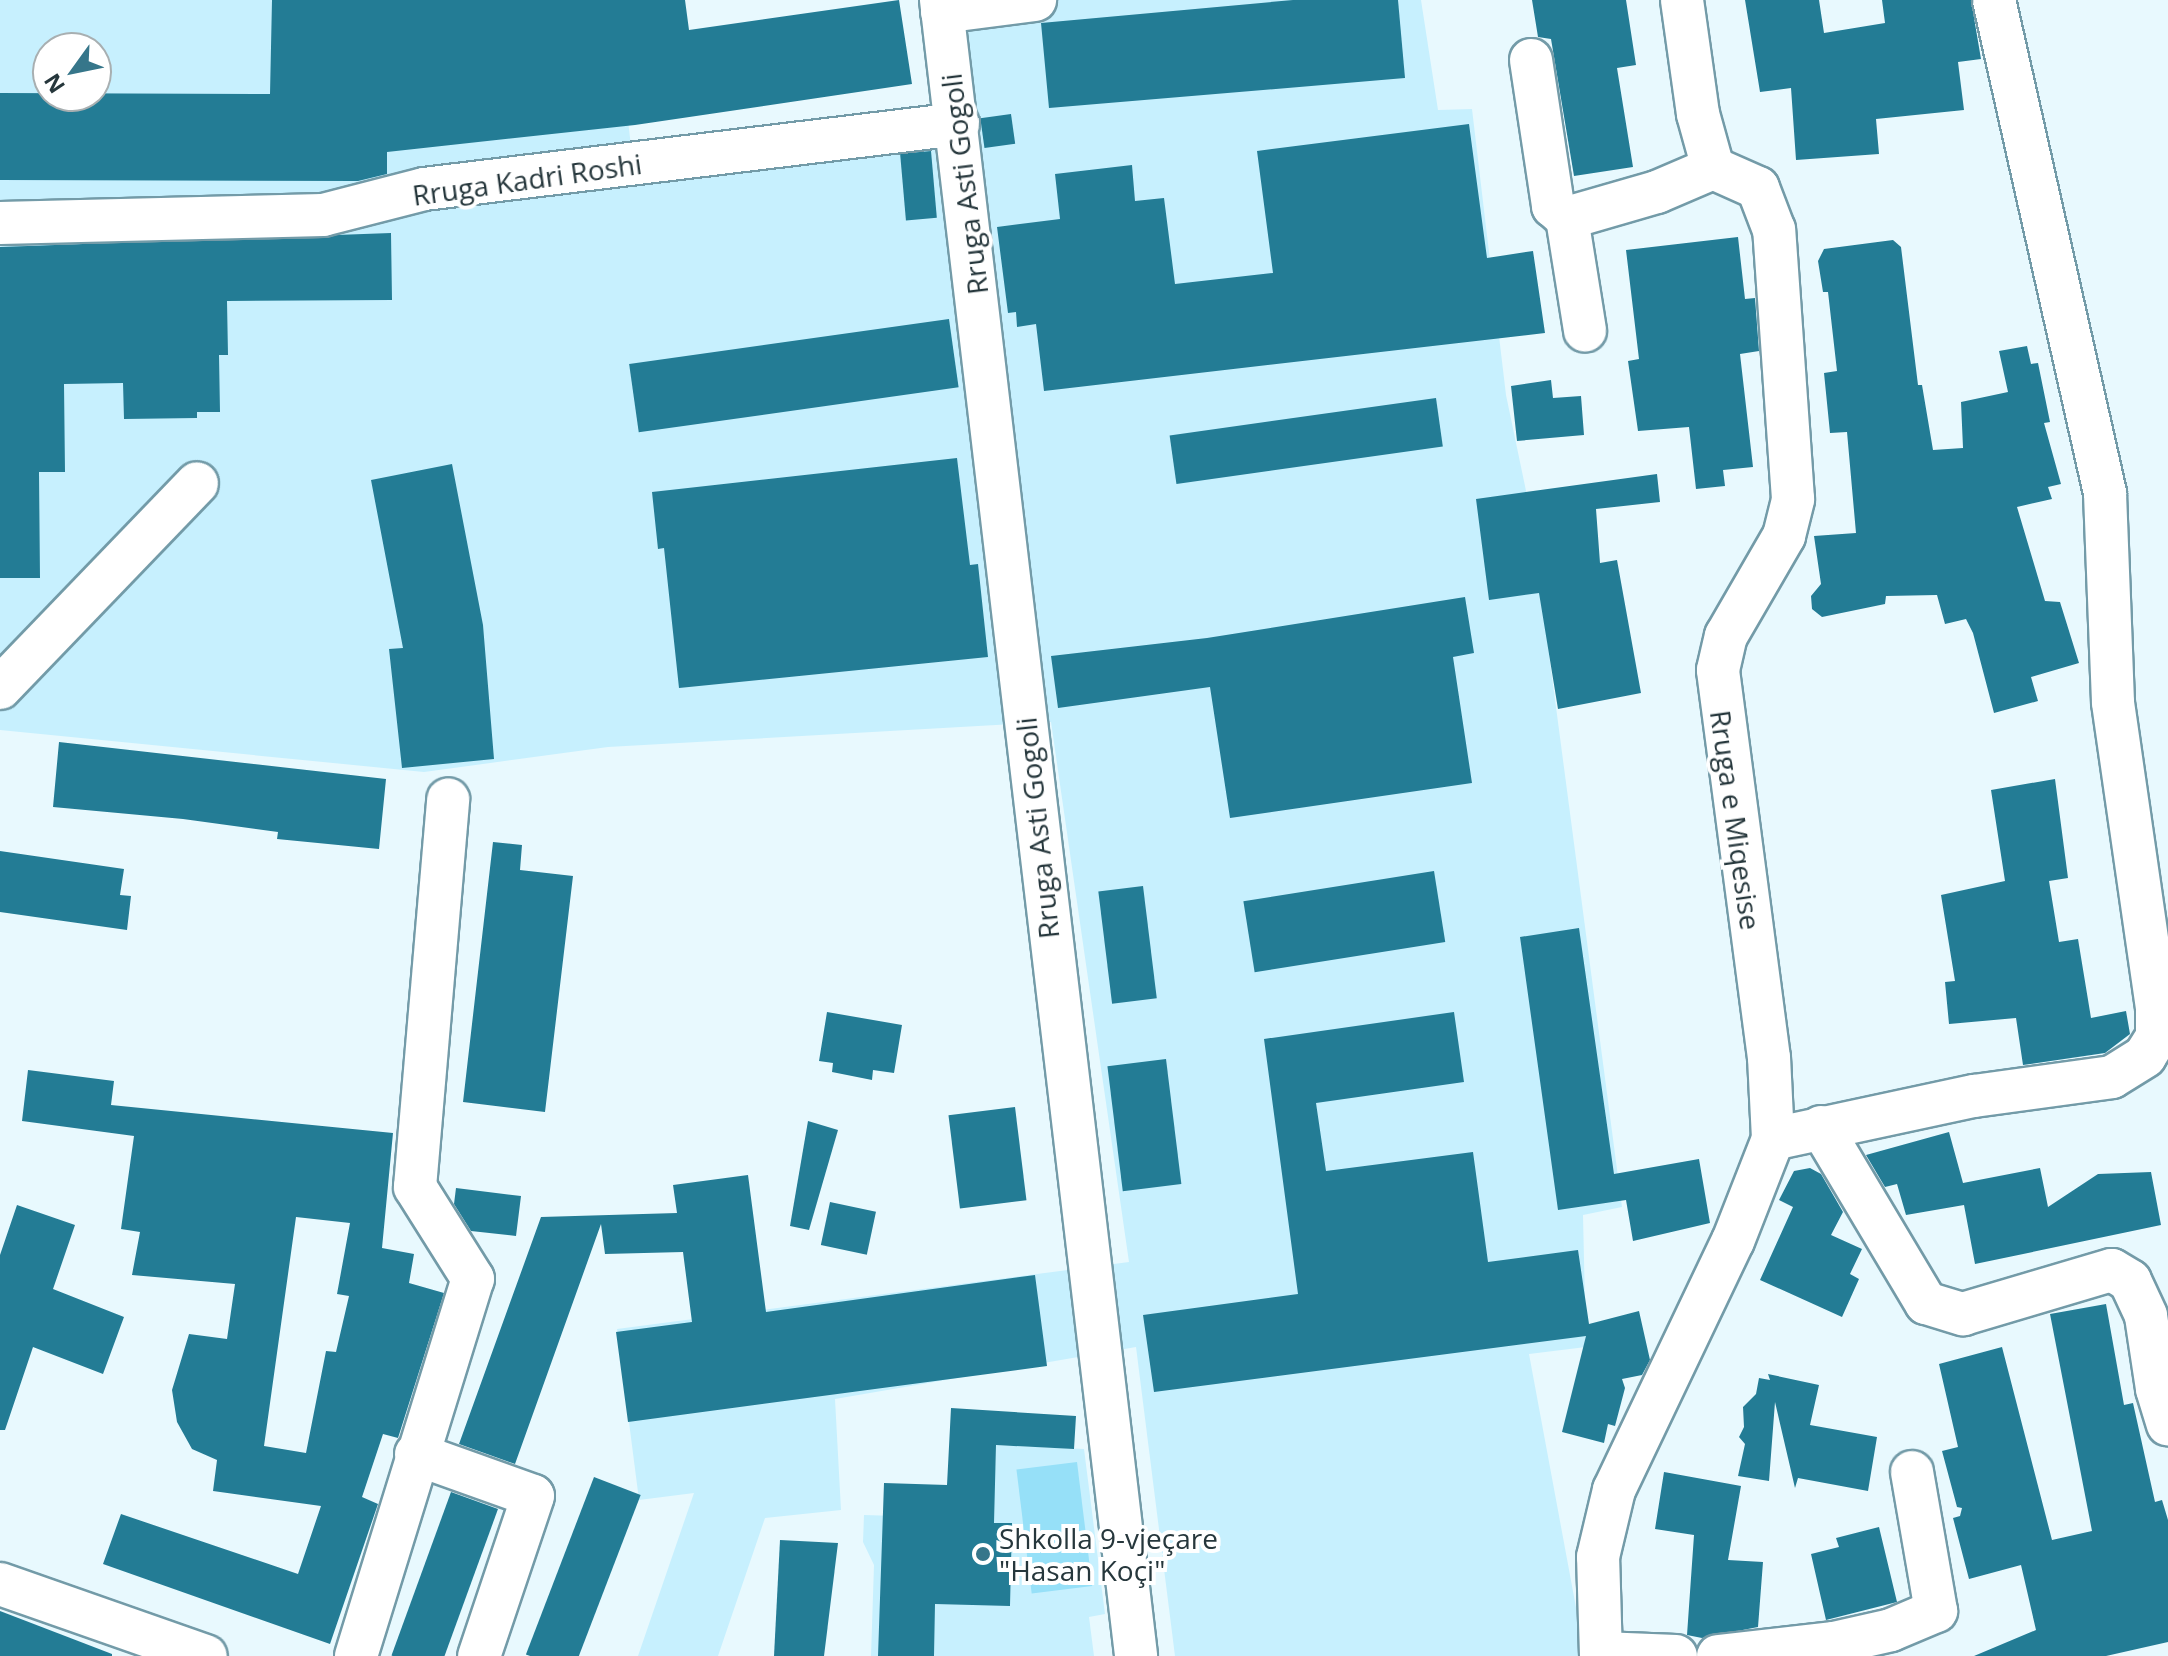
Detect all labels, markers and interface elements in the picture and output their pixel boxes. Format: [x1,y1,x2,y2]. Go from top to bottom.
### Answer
north arrow [32,32,112,112]
text: N [36,68,71,100]
street label: Rruga Asti Gogoli [934,71,994,297]
street label: Rruga Kadri Roshi [410,146,644,212]
street label: Rruga e Miqesise [1704,708,1768,932]
street label: Rruga Asti Gogoli [1009,716,1065,940]
place label: Shkolla 9-vjeçare "Hasan Koçi" [999,1521,1218,1587]
marker: Shkolla 9-vjeçare "Hasan Koçi" [974,1545,992,1563]

